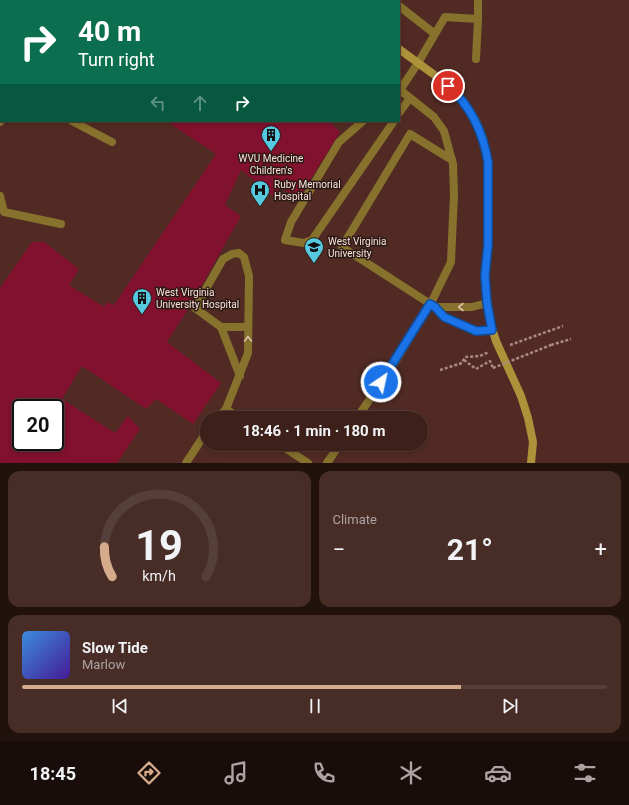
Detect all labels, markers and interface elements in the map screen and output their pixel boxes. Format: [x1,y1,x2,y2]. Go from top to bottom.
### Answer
text: 40 m [78,15,141,48]
icon: right [12,16,64,68]
text: Turn right [78,49,155,70]
pin [431,69,465,103]
icon: arrive [437,75,459,97]
icon: left [147,92,169,114]
icon: ahead [189,92,211,114]
icon: right [231,92,253,114]
building icon: WVU Medicine Children's [260,124,282,152]
place label: WVU Medicine Children's [239,153,303,176]
hospital icon: Ruby Memorial Hospital [249,179,271,207]
place label: Ruby Memorial Hospital [274,179,341,202]
school or university icon: West Virginia University [303,236,325,264]
place label: West Virginia University [328,236,386,259]
building icon: West Virginia University Hospital [131,287,153,315]
place label: West Virginia University Hospital [156,287,239,310]
one-way arrow [458,303,464,311]
one-way arrow [243,336,252,342]
position arrow [360,361,402,403]
speed limit sign: 20 [12,399,64,451]
text: 18:46 · 1 min · 180 m [243,422,385,440]
text: Climate [333,512,377,527]
text: 19 [135,521,183,570]
text: 21° [447,532,493,567]
text: − [333,537,345,562]
text: + [595,537,607,562]
text: km/h [142,568,176,584]
text: Slow Tide [82,639,148,657]
text: Marlow [82,657,125,672]
icon: previous [109,695,131,717]
icon: pause [304,695,326,717]
icon: next [499,695,521,717]
icon: directions [135,759,163,787]
icon: music [222,759,250,787]
icon: phone [310,759,338,787]
icon: climate [397,759,425,787]
icon: car [484,759,512,787]
icon: filters [571,759,599,787]
text: 18:45 [30,763,76,784]

